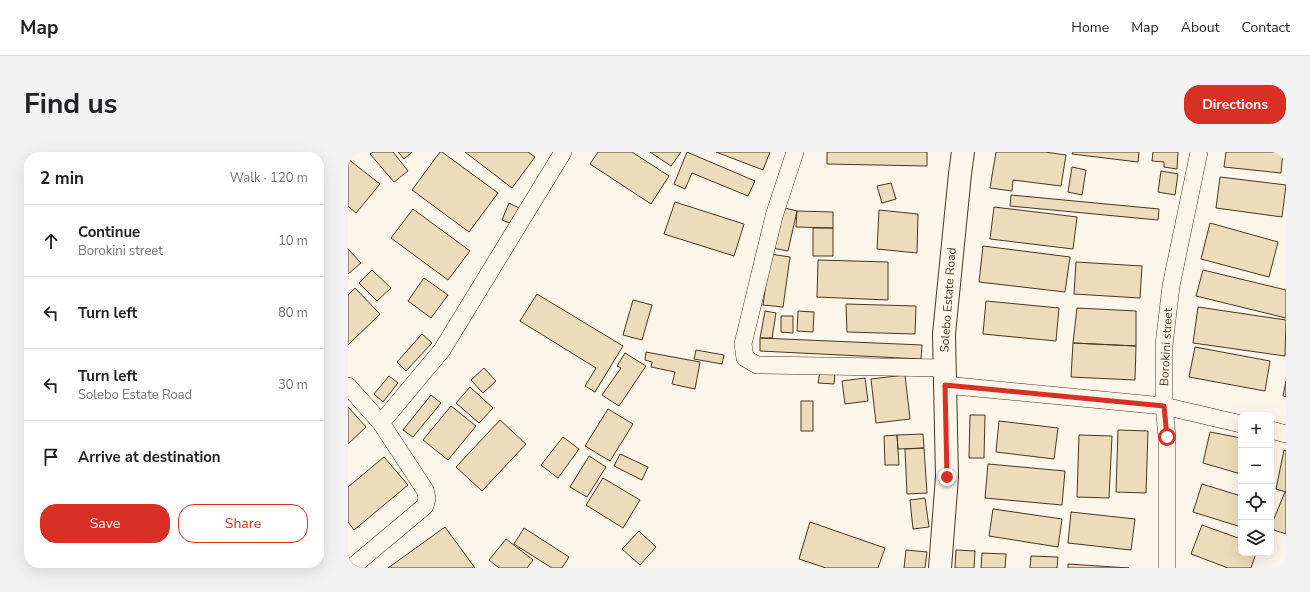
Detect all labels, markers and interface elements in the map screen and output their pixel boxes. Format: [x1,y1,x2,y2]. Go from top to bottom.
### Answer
text: Map [20,15,58,41]
text: Home [1071,18,1109,37]
text: Map [1131,18,1159,37]
text: About [1181,18,1220,37]
text: Contact [1242,18,1290,37]
text: Find us [24,85,118,123]
button: Directions [1184,85,1286,124]
text: 2 min [40,167,84,190]
text: Walk · 120 m [230,169,308,187]
text: Continue [78,222,140,242]
icon: ahead [40,230,62,252]
text: 10 m [278,232,308,250]
text: Borokini street [78,242,163,260]
street label: Solebo Estate Road [936,247,960,353]
icon: left [40,302,62,324]
text: Turn left [78,303,137,323]
text: 80 m [278,304,308,322]
street label: Borokini street [1156,307,1176,386]
text: Turn left [78,366,137,386]
icon: left [40,374,62,396]
text: 30 m [278,376,308,394]
text: Solebo Estate Road [78,386,192,404]
map controls [1238,412,1274,556]
button: + [1238,412,1274,448]
route start [1158,428,1176,446]
icon: arrive [40,446,62,468]
text: Arrive at destination [78,447,221,467]
button: − [1238,448,1274,484]
route end [938,468,956,486]
button: locate [1238,484,1274,520]
button: Save [40,504,170,543]
button: Share [178,504,308,543]
button: layers [1238,520,1274,556]

